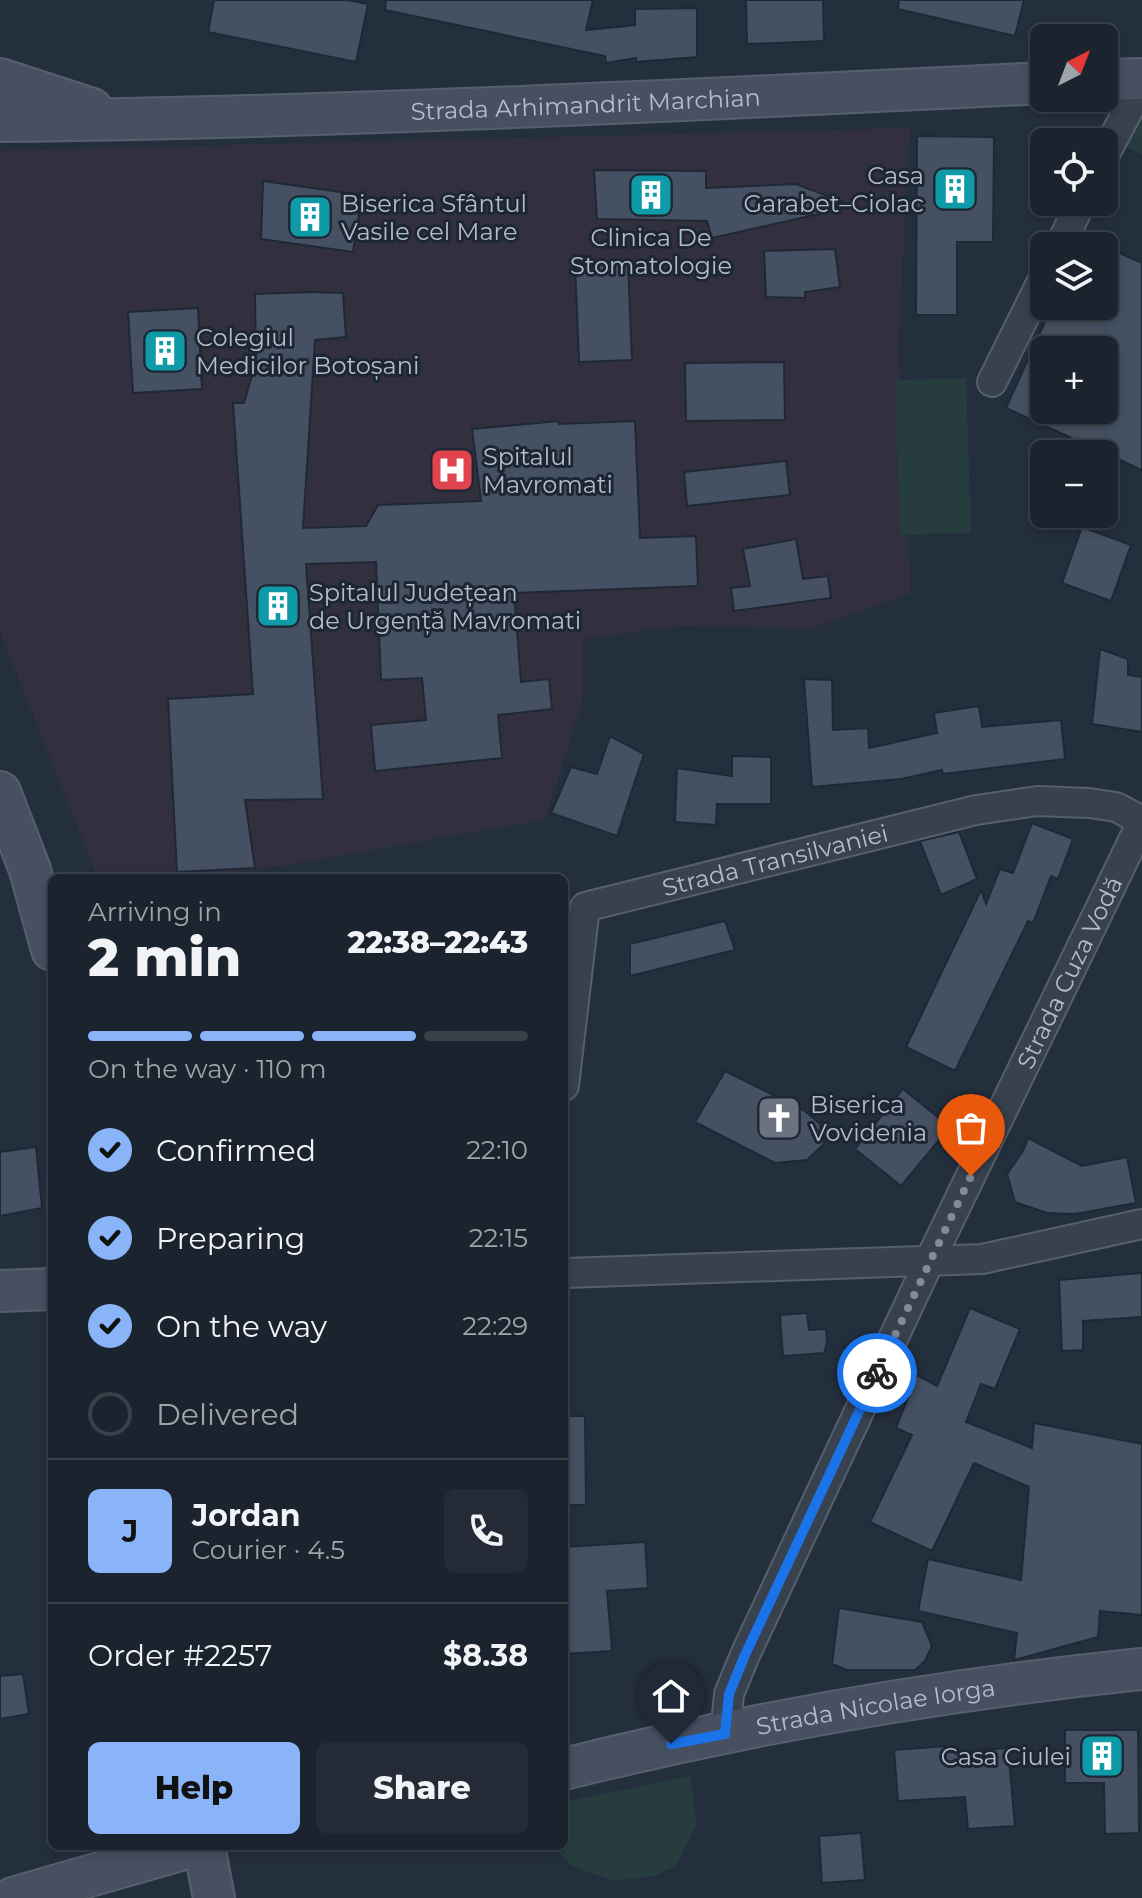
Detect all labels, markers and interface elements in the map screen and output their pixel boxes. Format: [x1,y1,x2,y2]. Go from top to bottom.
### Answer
north arrow [1030,24,1118,112]
map controls [1030,24,1118,528]
street label: Strada Arhimandrit Marchian [410,82,761,126]
button: locate [1030,128,1118,216]
place label: Casa Garabet–Ciolac [743,161,924,218]
building icon: Casa Garabet–Ciolac [931,165,979,213]
building icon: Clinica De Stomatologie [627,171,675,219]
place label: Biserica Sfântul Vasile cel Mare [341,189,527,246]
building icon: Biserica Sfântul Vasile cel Mare [286,193,334,241]
place label: Clinica De Stomatologie [570,223,732,280]
button: layers [1030,232,1118,320]
place label: Colegiul Medicilor Botoșani [196,323,419,380]
building icon: Colegiul Medicilor Botoșani [141,327,189,375]
button: + [1030,336,1118,424]
button: − [1030,440,1118,528]
place label: Spitalul Mavromati [483,442,613,499]
hospital icon: Spitalul Mavromati [428,446,476,494]
place label: Spitalul Județean de Urgență Mavromati [309,578,581,635]
building icon: Spitalul Județean de Urgență Mavromati [254,582,302,630]
street label: Strada Transilvaniei [659,818,891,902]
street label: Strada Cuza Vodă [1010,871,1128,1073]
text: Arriving in [88,896,222,928]
text: 22:38–22:43 [348,924,528,961]
text: 2 min [88,926,241,989]
text: On the way · 110 m [88,1053,327,1085]
place label: Biserica Vovidenia [810,1090,927,1147]
church icon: Biserica Vovidenia [755,1094,803,1142]
pin [937,1094,1005,1176]
icon: bag [949,1106,993,1150]
icon: check [88,1128,132,1172]
text: Confirmed [156,1132,316,1169]
text: 22:10 [466,1134,528,1166]
icon: check [88,1216,132,1260]
text: Preparing [156,1220,305,1257]
text: 22:15 [469,1222,528,1254]
icon: check [88,1304,132,1348]
text: On the way [156,1308,327,1345]
text: 22:29 [462,1310,528,1342]
courier [837,1333,917,1413]
icon: bike [855,1351,899,1395]
text: Delivered [156,1396,299,1433]
button: phone [444,1489,528,1573]
text: Jordan [192,1497,301,1534]
text: J [122,1513,138,1550]
text: Courier · 4.5 [192,1534,345,1566]
text: Order #2257 [88,1637,272,1674]
text: $8.38 [443,1637,528,1674]
pin [637,1662,705,1744]
street label: Strada Nicolae Iorga [753,1672,997,1741]
icon: home [649,1674,693,1718]
building icon: Casa Ciulei [1078,1732,1126,1780]
button: Help [88,1742,300,1834]
button: Share [316,1742,528,1834]
place label: Casa Ciulei [941,1742,1071,1771]

